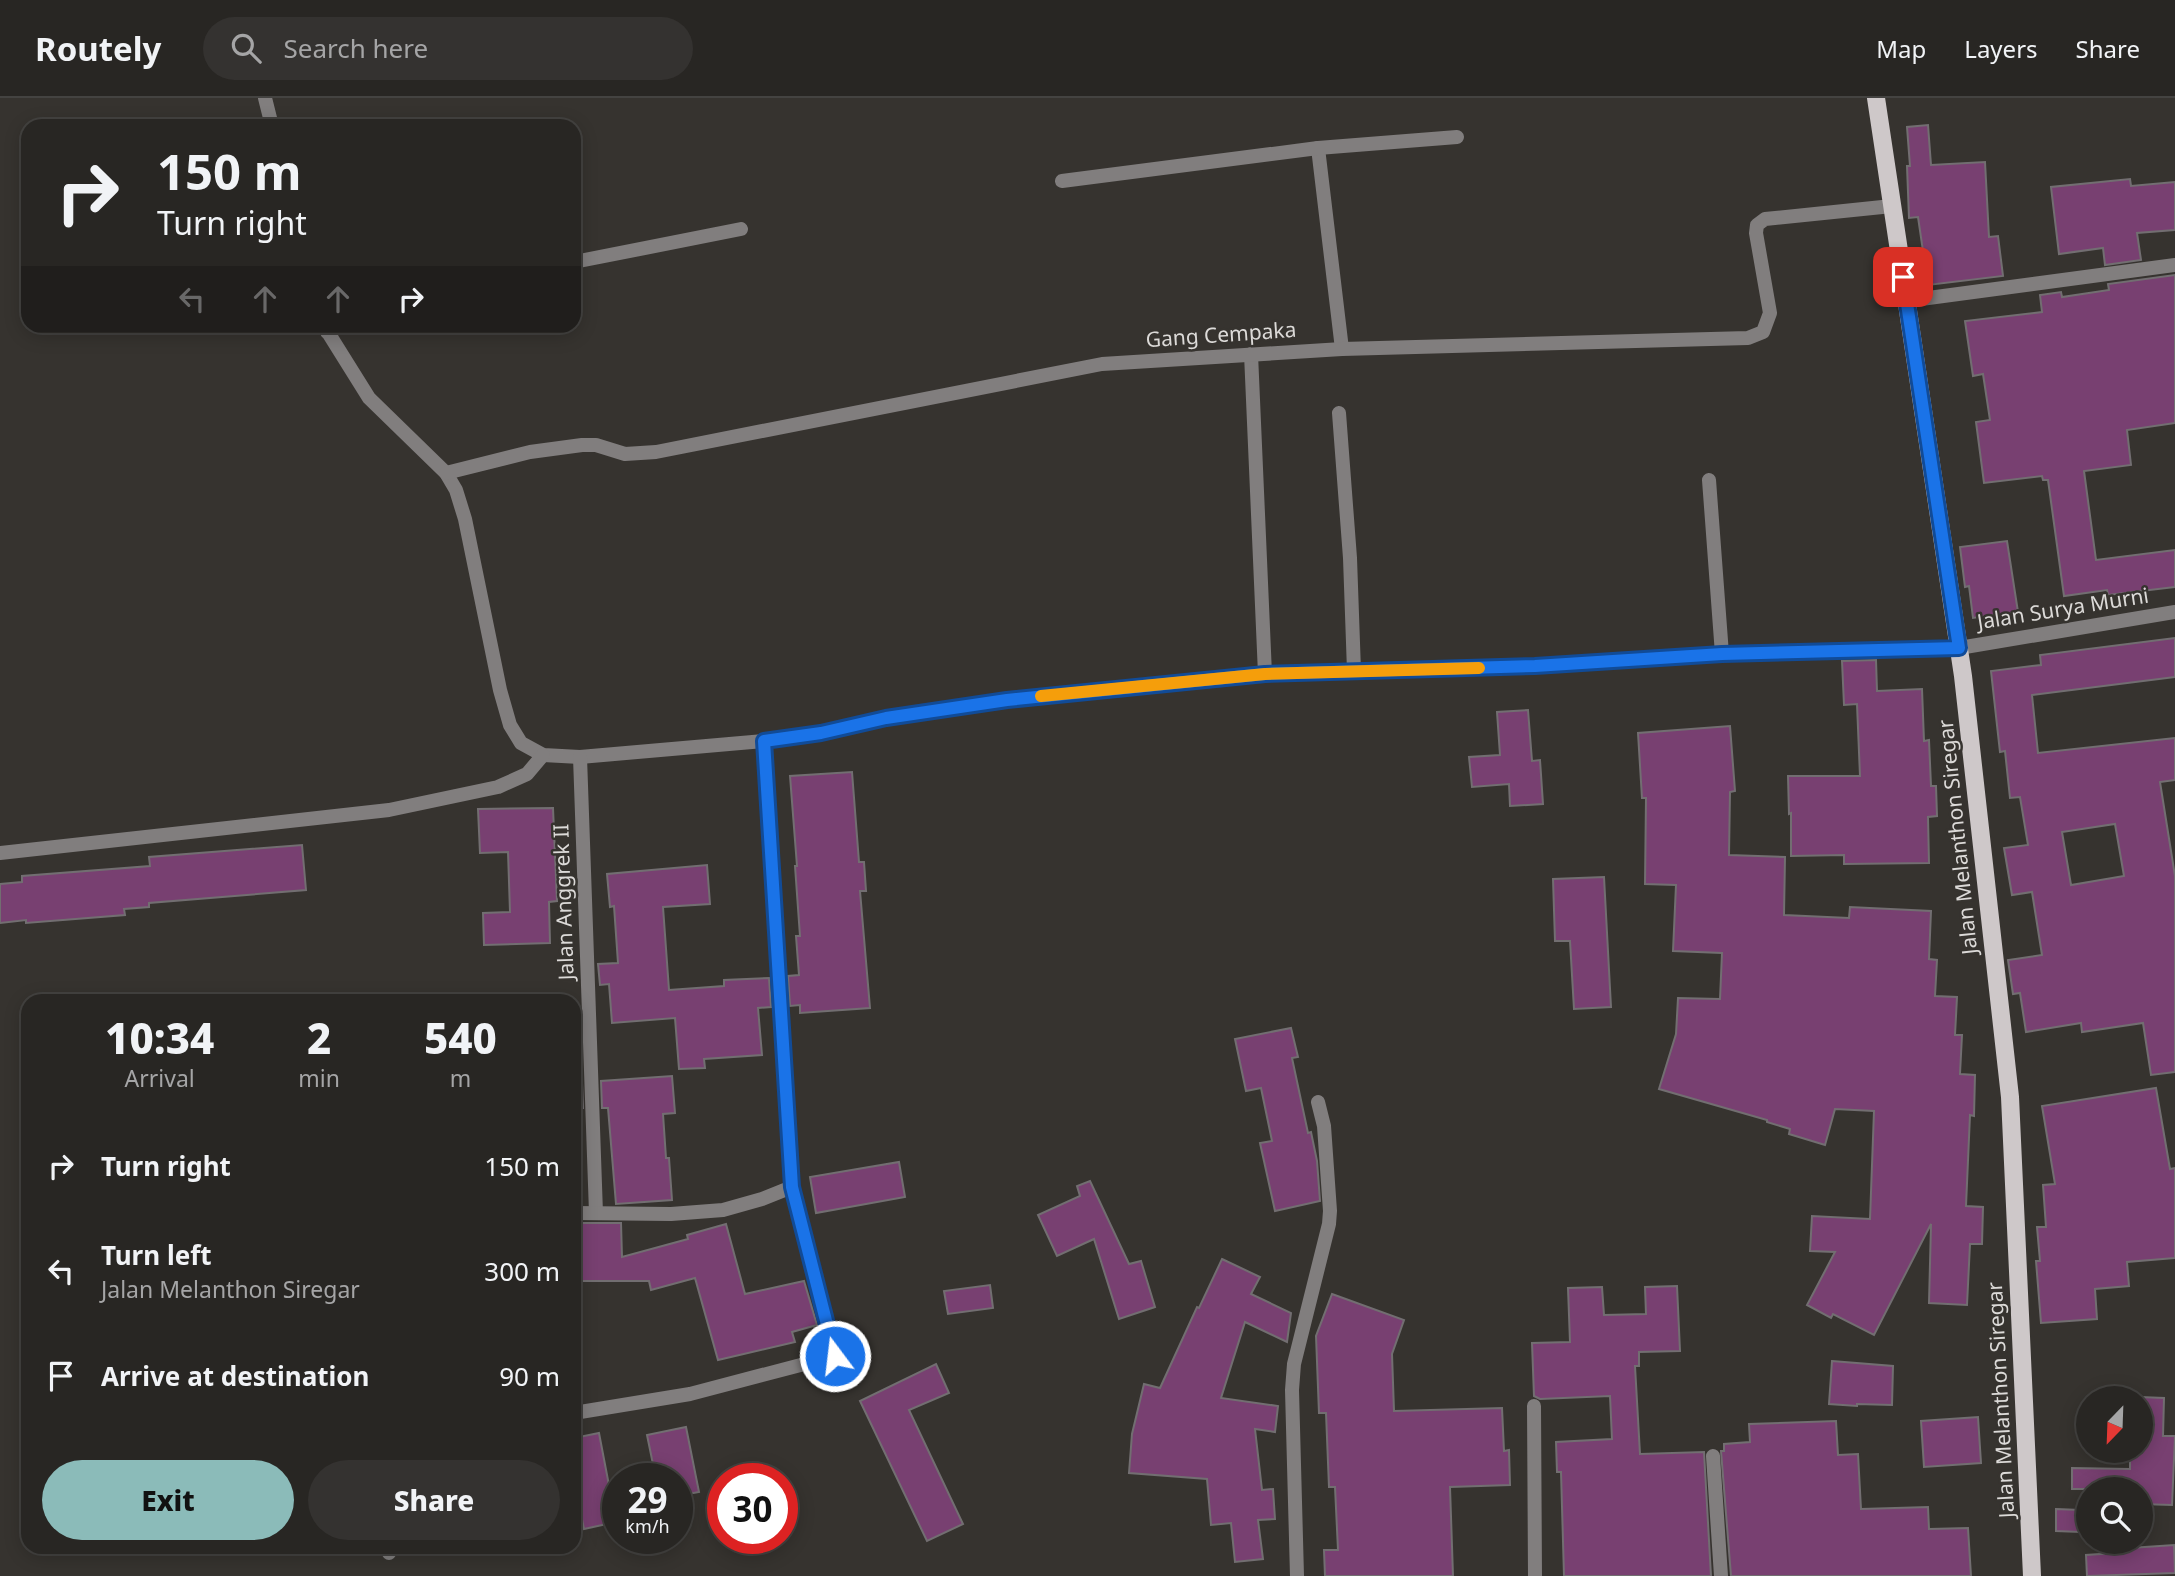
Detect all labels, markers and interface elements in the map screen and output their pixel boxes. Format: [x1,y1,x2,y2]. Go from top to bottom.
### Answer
search box [203,17,693,80]
text: Routely [35,26,161,71]
icon: search [227,29,265,67]
text: Search here [283,30,428,66]
text: Map [1876,32,1926,65]
text: Layers [1964,32,2038,65]
text: Share [2076,32,2140,65]
text: 150 m [157,138,302,204]
icon: right [42,147,133,238]
text: Turn right [157,201,307,244]
pin [1873,247,1933,307]
icon: arrive [1884,258,1922,296]
icon: left [173,280,211,318]
icon: ahead [246,280,284,318]
icon: ahead [319,280,357,318]
icon: right [392,280,430,318]
street label: Gang Cempaka [1145,315,1297,353]
street label: Jalan Surya Murni [1973,581,2151,636]
street label: Jalan Melanthon Siregar [1931,718,1983,958]
street label: Jalan Anggrek II [546,823,580,983]
text: 10:34 [105,1009,214,1066]
text: 2 [307,1009,331,1066]
text: 540 [424,1009,497,1066]
text: Arrival [125,1062,195,1094]
text: min [298,1062,340,1094]
text: m [450,1062,471,1094]
icon: right [42,1147,80,1185]
text: Turn right [101,1148,231,1184]
text: 150 m [484,1148,560,1184]
text: Turn left [101,1237,212,1273]
icon: left [42,1252,80,1290]
text: 300 m [484,1253,560,1289]
text: Jalan Melanthon Siregar [101,1273,360,1305]
street label: Jalan Melanthon Siregar [1980,1281,2020,1521]
position arrow [798,1319,872,1393]
icon: arrive [42,1357,80,1395]
text: Arrive at destination [101,1358,370,1394]
text: 90 m [499,1358,560,1394]
north arrow [2076,1386,2152,1463]
map controls [2076,1386,2153,1554]
button: Exit [42,1460,294,1540]
button: Share [308,1460,560,1540]
speed limit sign: 30 [707,1463,798,1554]
text: 29 [627,1476,668,1523]
button: search [2076,1477,2153,1554]
text: km/h [625,1514,670,1538]

